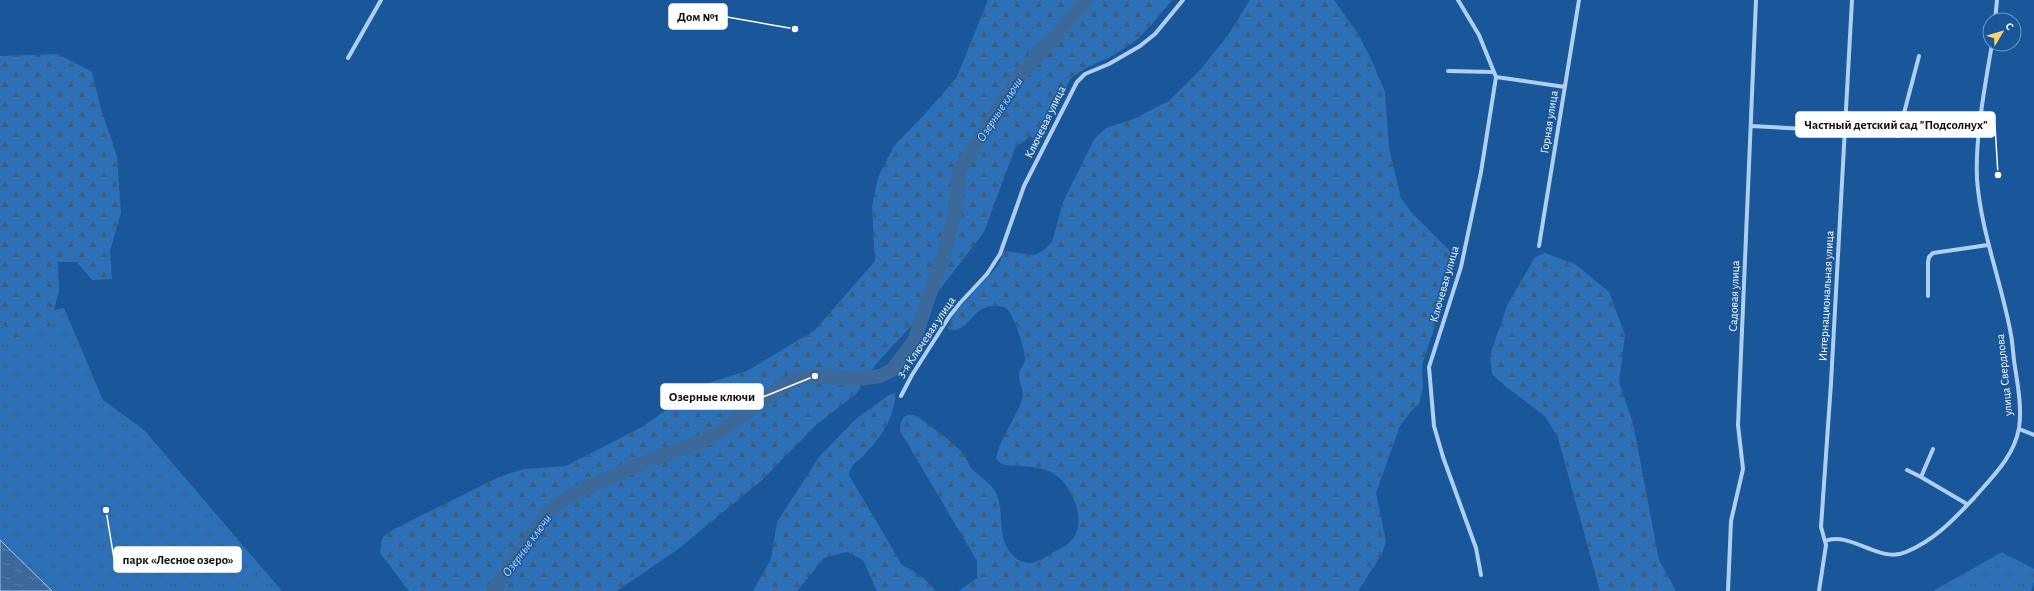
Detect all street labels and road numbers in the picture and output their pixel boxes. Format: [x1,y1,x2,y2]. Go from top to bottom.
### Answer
street label: Ключевая улица [1022,84,1069,160]
street label: Горная улица [1538,89,1561,155]
street label: Интернациональная улица [1817,230,1836,362]
street label: Ключевая улица [1427,244,1462,324]
street label: Садовая улица [1727,260,1742,332]
street label: 3-я Ключевая улица [895,294,959,380]
street label: улица Свердлова [1994,333,2015,418]

